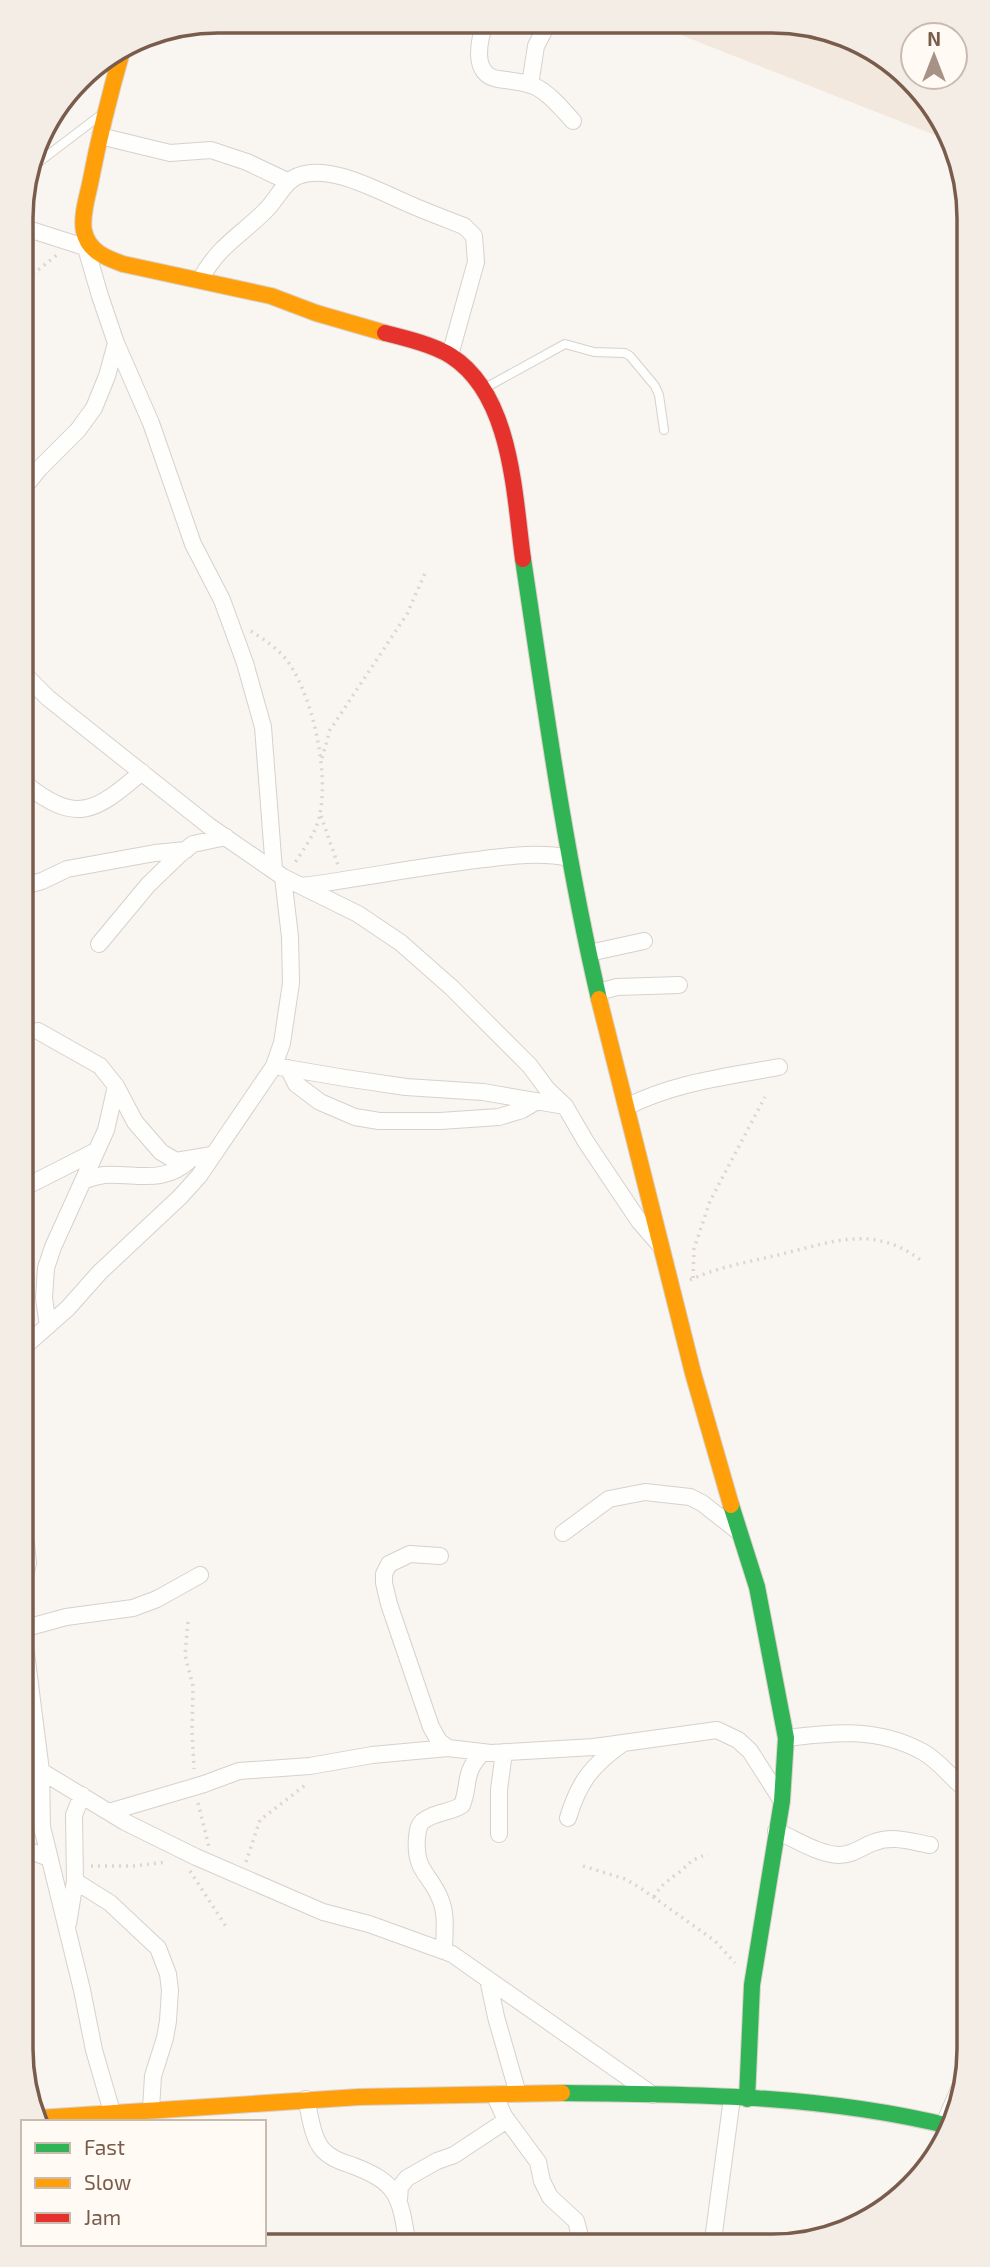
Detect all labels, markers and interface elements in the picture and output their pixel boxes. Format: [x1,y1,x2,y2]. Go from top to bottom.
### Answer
north arrow [899,21,969,91]
text: N [927,27,941,50]
legend [21,2120,266,2246]
text: Fast [84,2134,125,2159]
text: Slow [84,2169,131,2194]
text: Jam [84,2204,121,2229]

